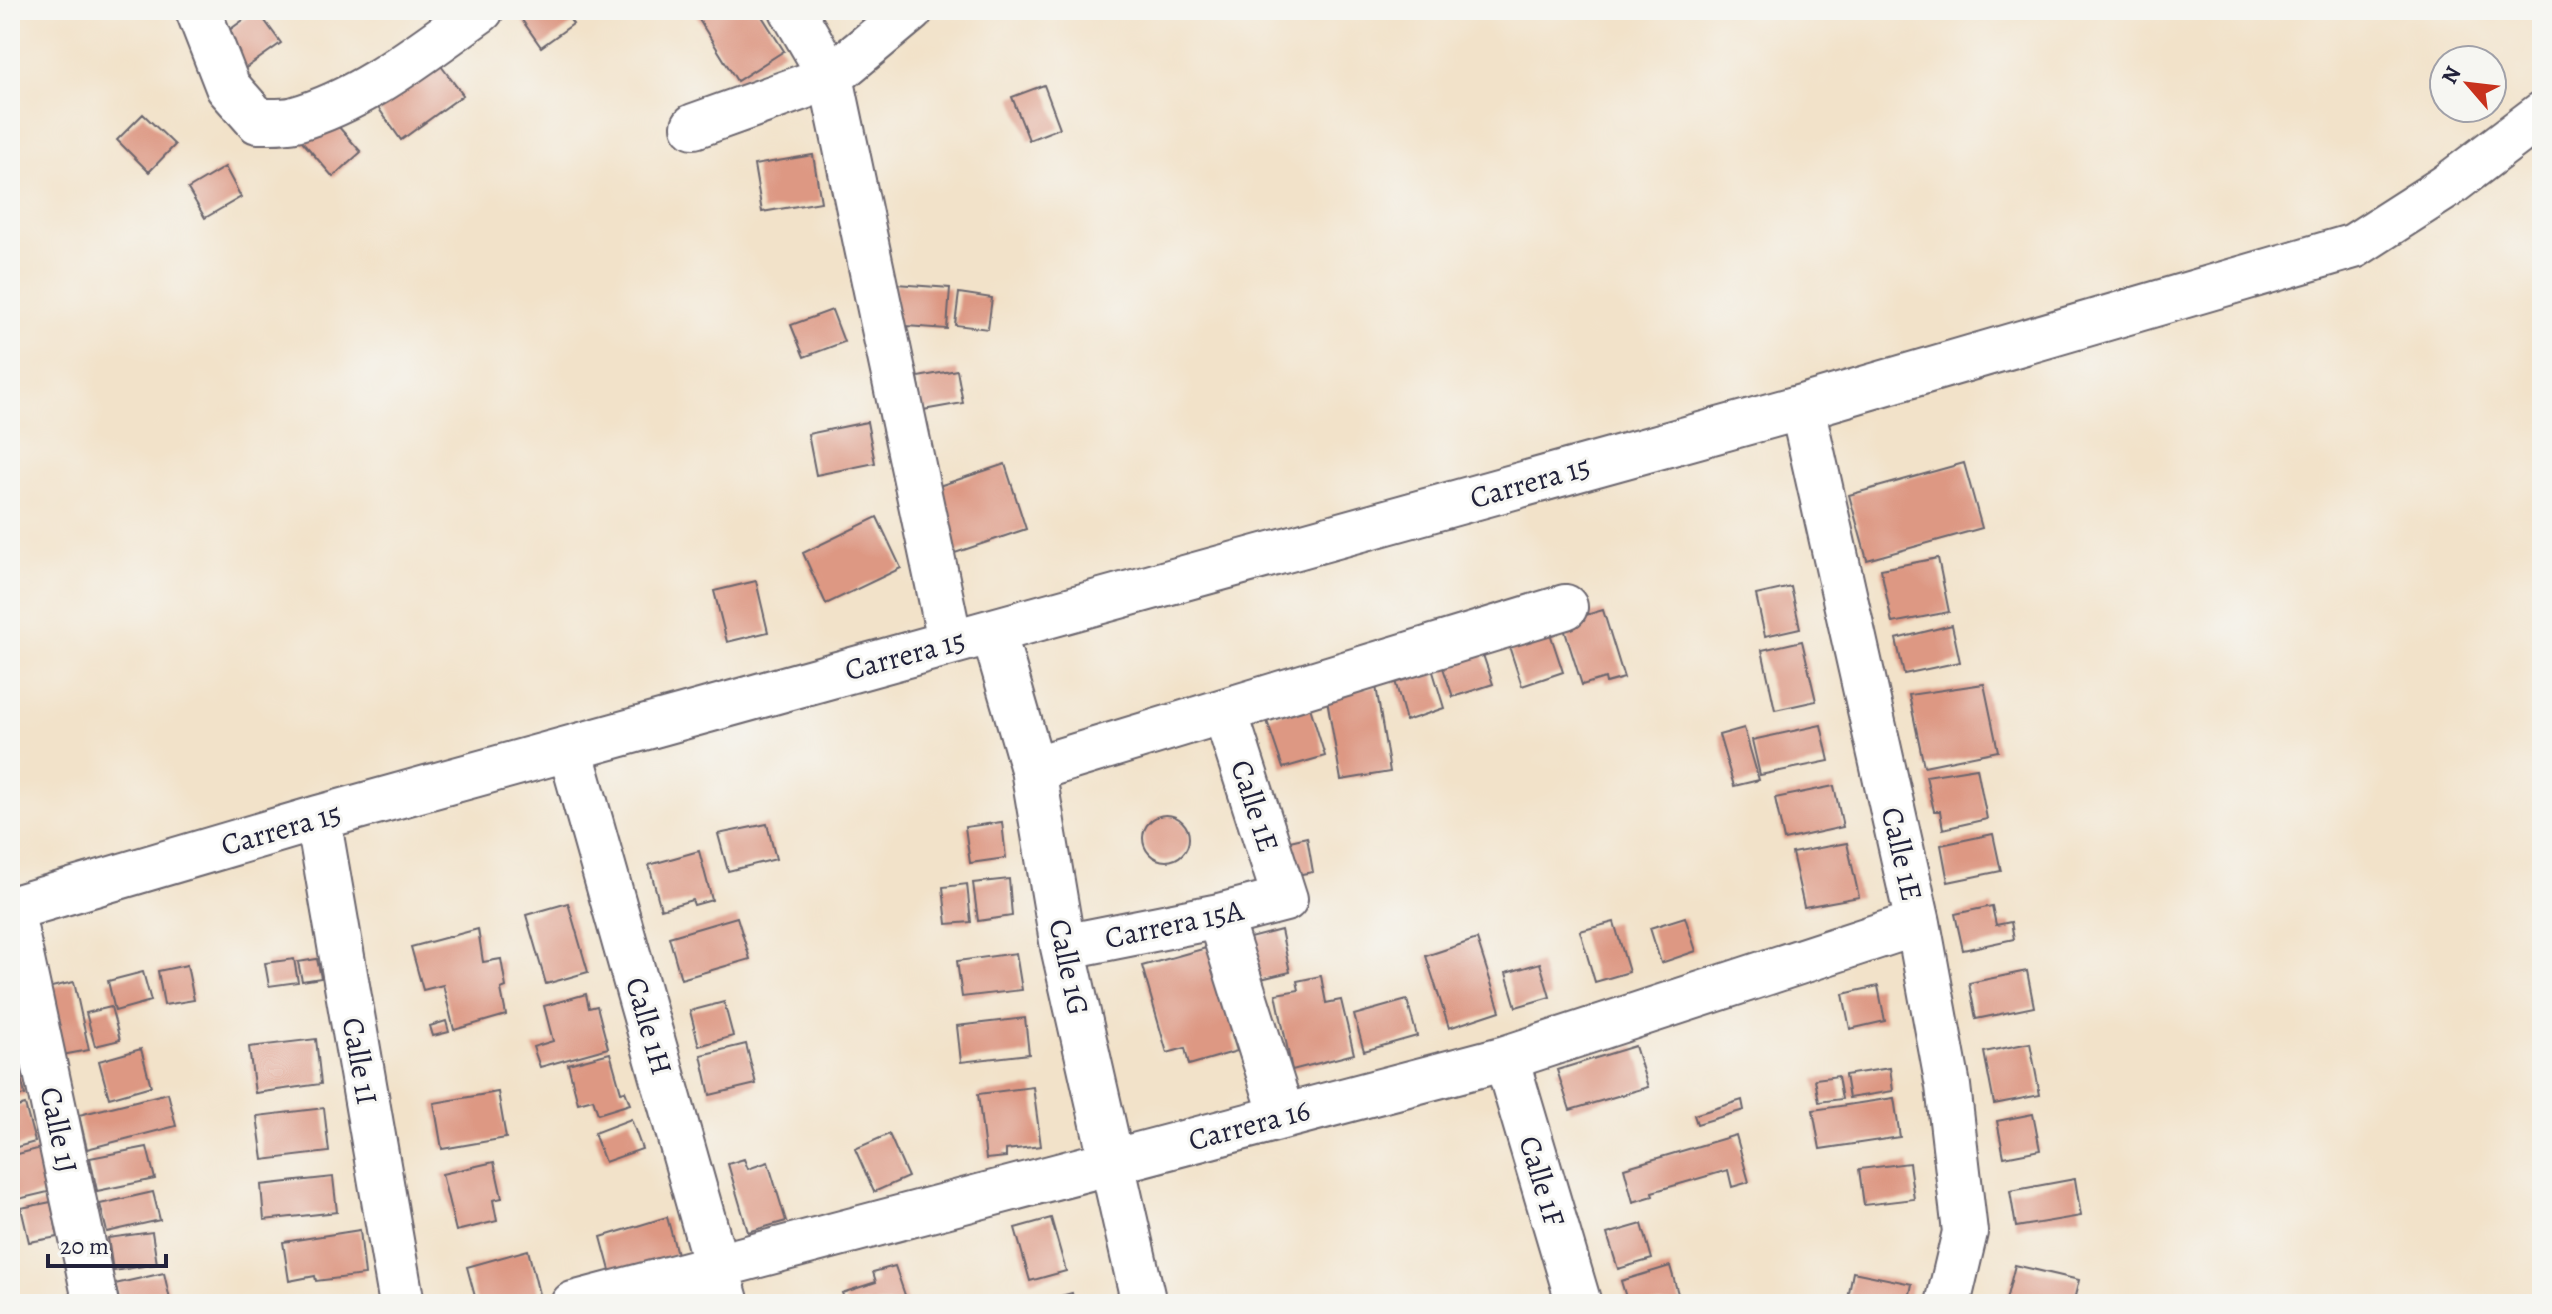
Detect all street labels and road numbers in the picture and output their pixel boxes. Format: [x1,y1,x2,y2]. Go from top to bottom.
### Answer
street label: Carrera 15 [1465,446,1595,518]
street label: Carrera 15 [840,620,970,690]
street label: Calle 1E [1221,755,1289,857]
street label: Carrera 15 [216,793,346,865]
street label: Calle 1E [1872,803,1932,905]
street label: Carrera 15A [1101,890,1247,958]
street label: Calle 1G [1039,915,1099,1019]
street label: Calle 1H [616,973,682,1079]
street label: Calle 1I [333,1014,387,1108]
street label: Calle 1J [30,1083,88,1177]
street label: Carrera 16 [1184,1090,1314,1160]
street label: Calle 1F [1509,1131,1575,1231]

